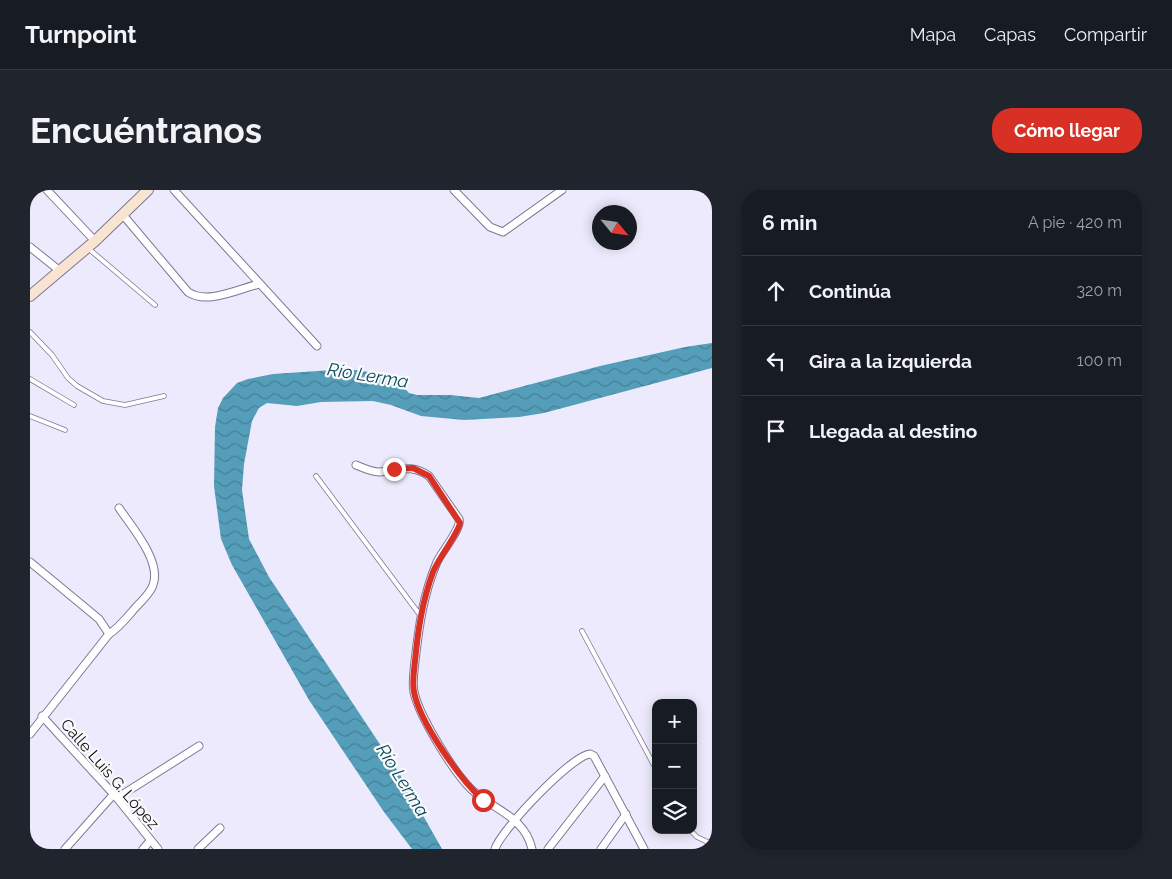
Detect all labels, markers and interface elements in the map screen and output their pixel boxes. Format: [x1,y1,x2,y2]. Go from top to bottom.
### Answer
text: Turnpoint [25,20,137,49]
text: Mapa [910,24,956,45]
text: Capas [984,24,1036,45]
text: Compartir [1064,24,1147,45]
button: Cómo llegar [992,108,1142,153]
text: Encuéntranos [30,110,262,151]
north arrow [592,205,637,250]
text: 6 min [762,210,817,235]
text: A pie · 420 m [1028,213,1122,232]
icon: ahead [762,277,790,305]
text: Continúa [809,280,891,302]
text: 320 m [1077,281,1122,300]
icon: left [762,347,790,375]
text: Gira a la izquierda [809,350,972,372]
text: 100 m [1077,351,1122,370]
water label: Río Lerma [326,358,410,392]
icon: arrive [762,417,790,445]
text: Llegada al destino [809,420,977,442]
route end [383,458,406,481]
map controls [652,699,697,834]
button: + [652,699,697,744]
street label: Calle Luis G. López [57,715,163,833]
water label: Río Lerma [372,740,434,820]
button: − [652,744,697,789]
route start [472,789,495,812]
button: layers [652,789,697,834]

